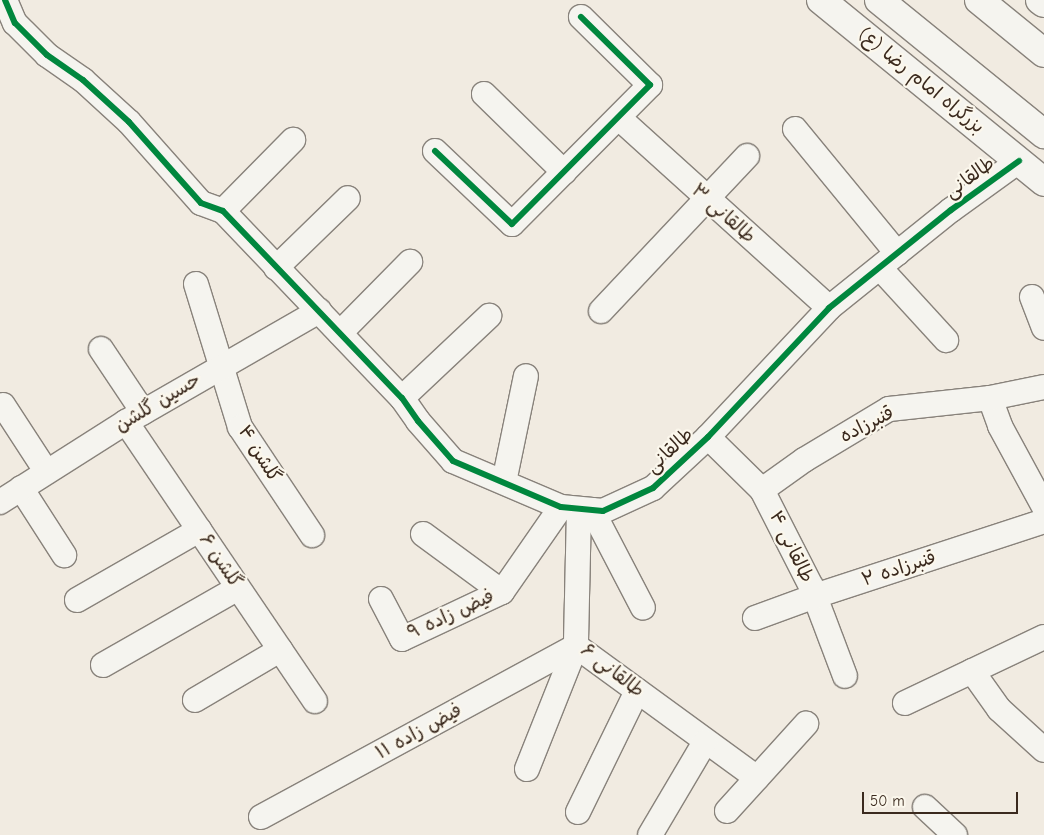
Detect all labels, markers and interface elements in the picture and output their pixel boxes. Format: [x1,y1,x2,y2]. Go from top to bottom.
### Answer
street label: بزرگراه امام رضا (ع) [853,23,989,139]
street label: طالقانی [940,152,1000,204]
street label: طالقانی ۳ [686,179,760,249]
street label: حسین گلشن [111,369,205,437]
street label: قنبرزاده [836,402,898,448]
street label: گلشن ۴ [233,421,285,487]
street label: طالقانی [642,423,698,479]
street label: طالقانی ۴ [764,507,818,587]
street label: گلشن ۶ [194,530,246,592]
street label: قنبرزاده ۲ [859,546,939,592]
street label: فیض زاده ۹ [404,585,498,645]
street label: طالقانی ۶ [576,639,648,703]
street label: فیض زاده ۱۱ [372,699,466,765]
scale bar [864,782,1020,814]
text: 50 m [870,792,905,810]

